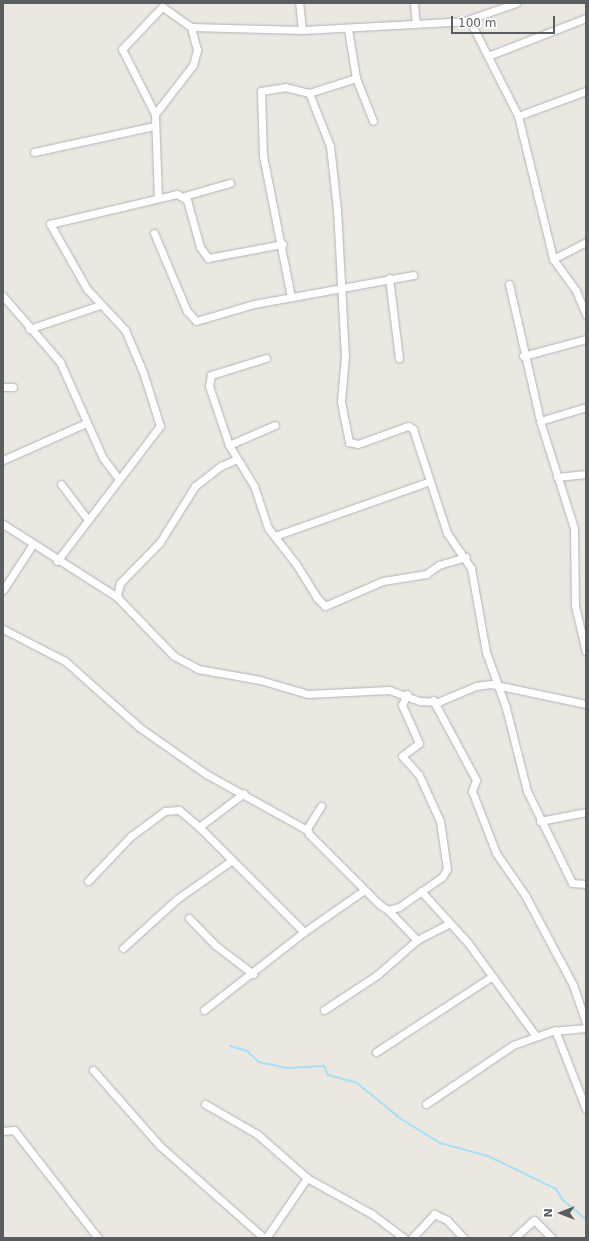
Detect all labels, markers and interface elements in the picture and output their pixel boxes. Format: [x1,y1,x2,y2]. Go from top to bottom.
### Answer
scale bar [453,8,557,34]
text: 100 m [458,16,496,30]
north arrow [541,1193,581,1233]
text: N [542,1208,555,1218]

